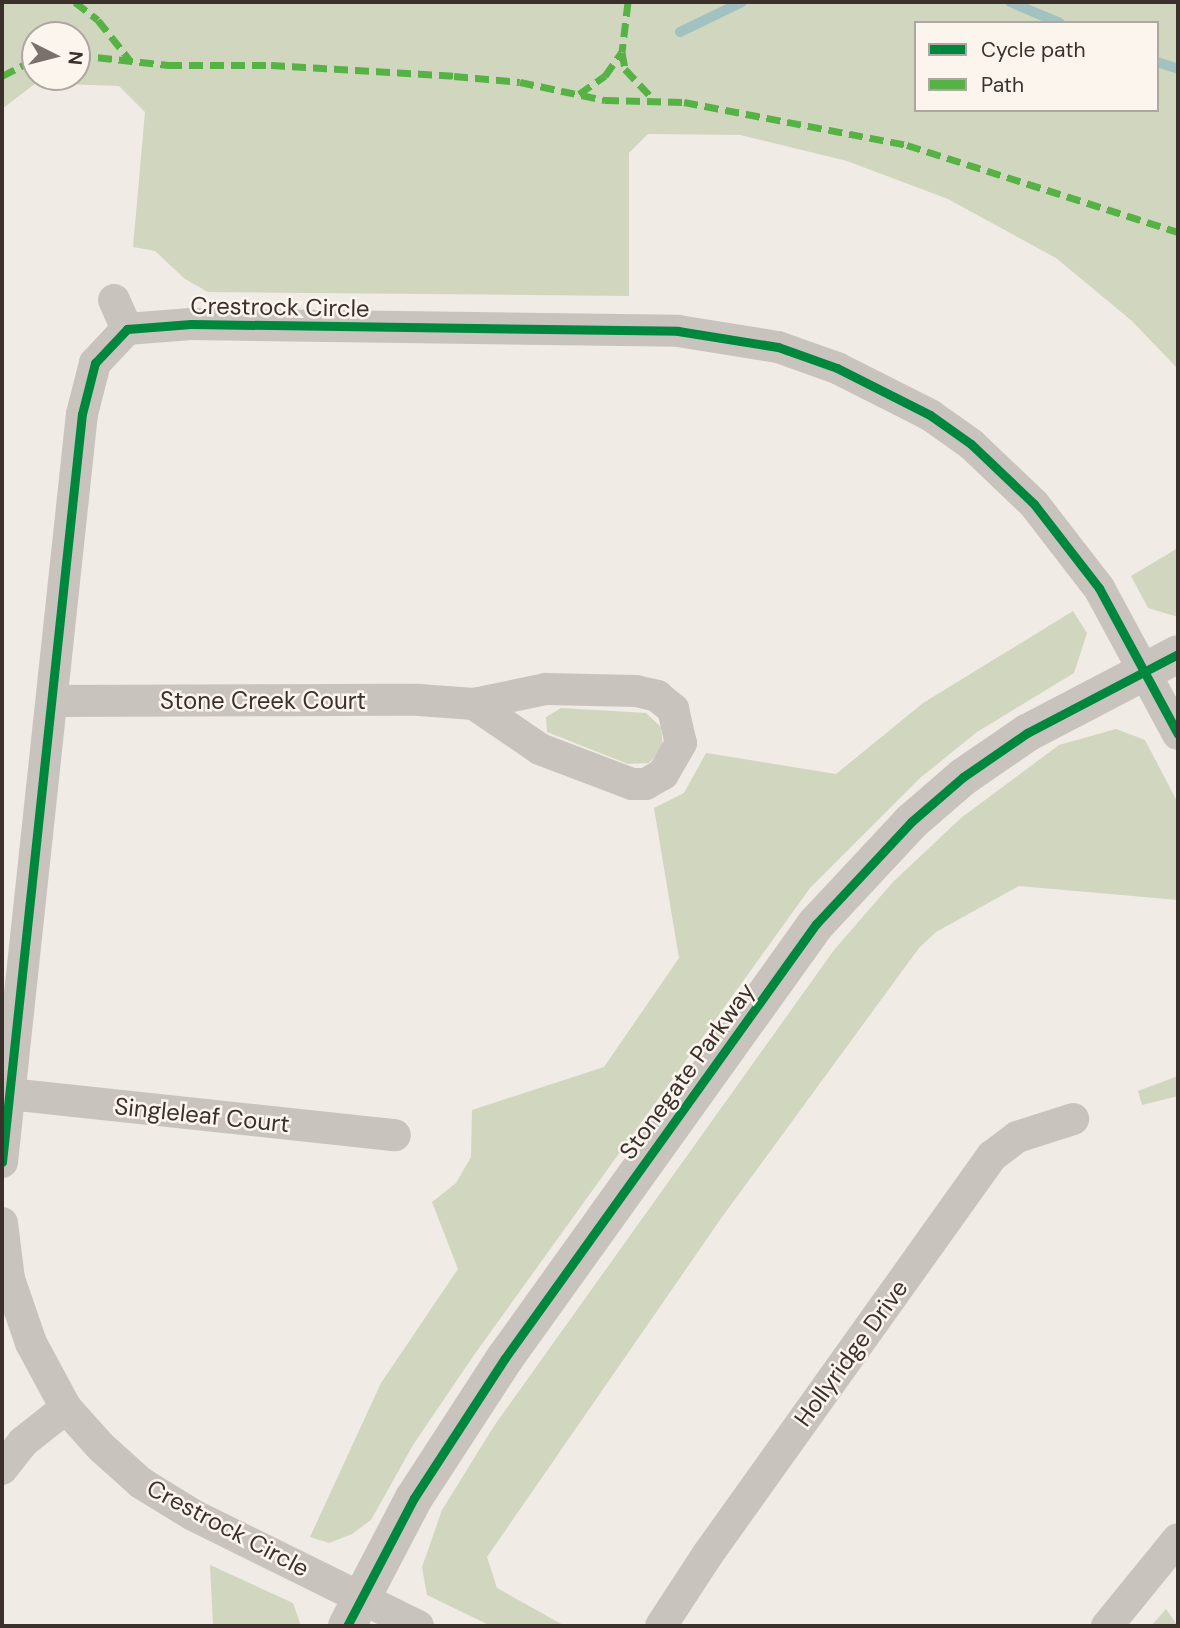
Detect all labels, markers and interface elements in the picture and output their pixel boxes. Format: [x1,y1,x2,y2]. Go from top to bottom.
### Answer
north arrow [21,21,91,91]
legend [914,21,1159,112]
text: Cycle path [981,36,1086,64]
text: N [62,50,89,66]
text: Path [981,71,1024,99]
street label: Crestrock Circle [190,291,370,323]
street label: Stone Creek Court [160,687,366,715]
street label: Stonegate Parkway [613,977,761,1165]
street label: Singleleaf Court [113,1091,291,1139]
street label: Hollyridge Drive [788,1274,914,1432]
street label: Crestrock Circle [142,1473,314,1583]

